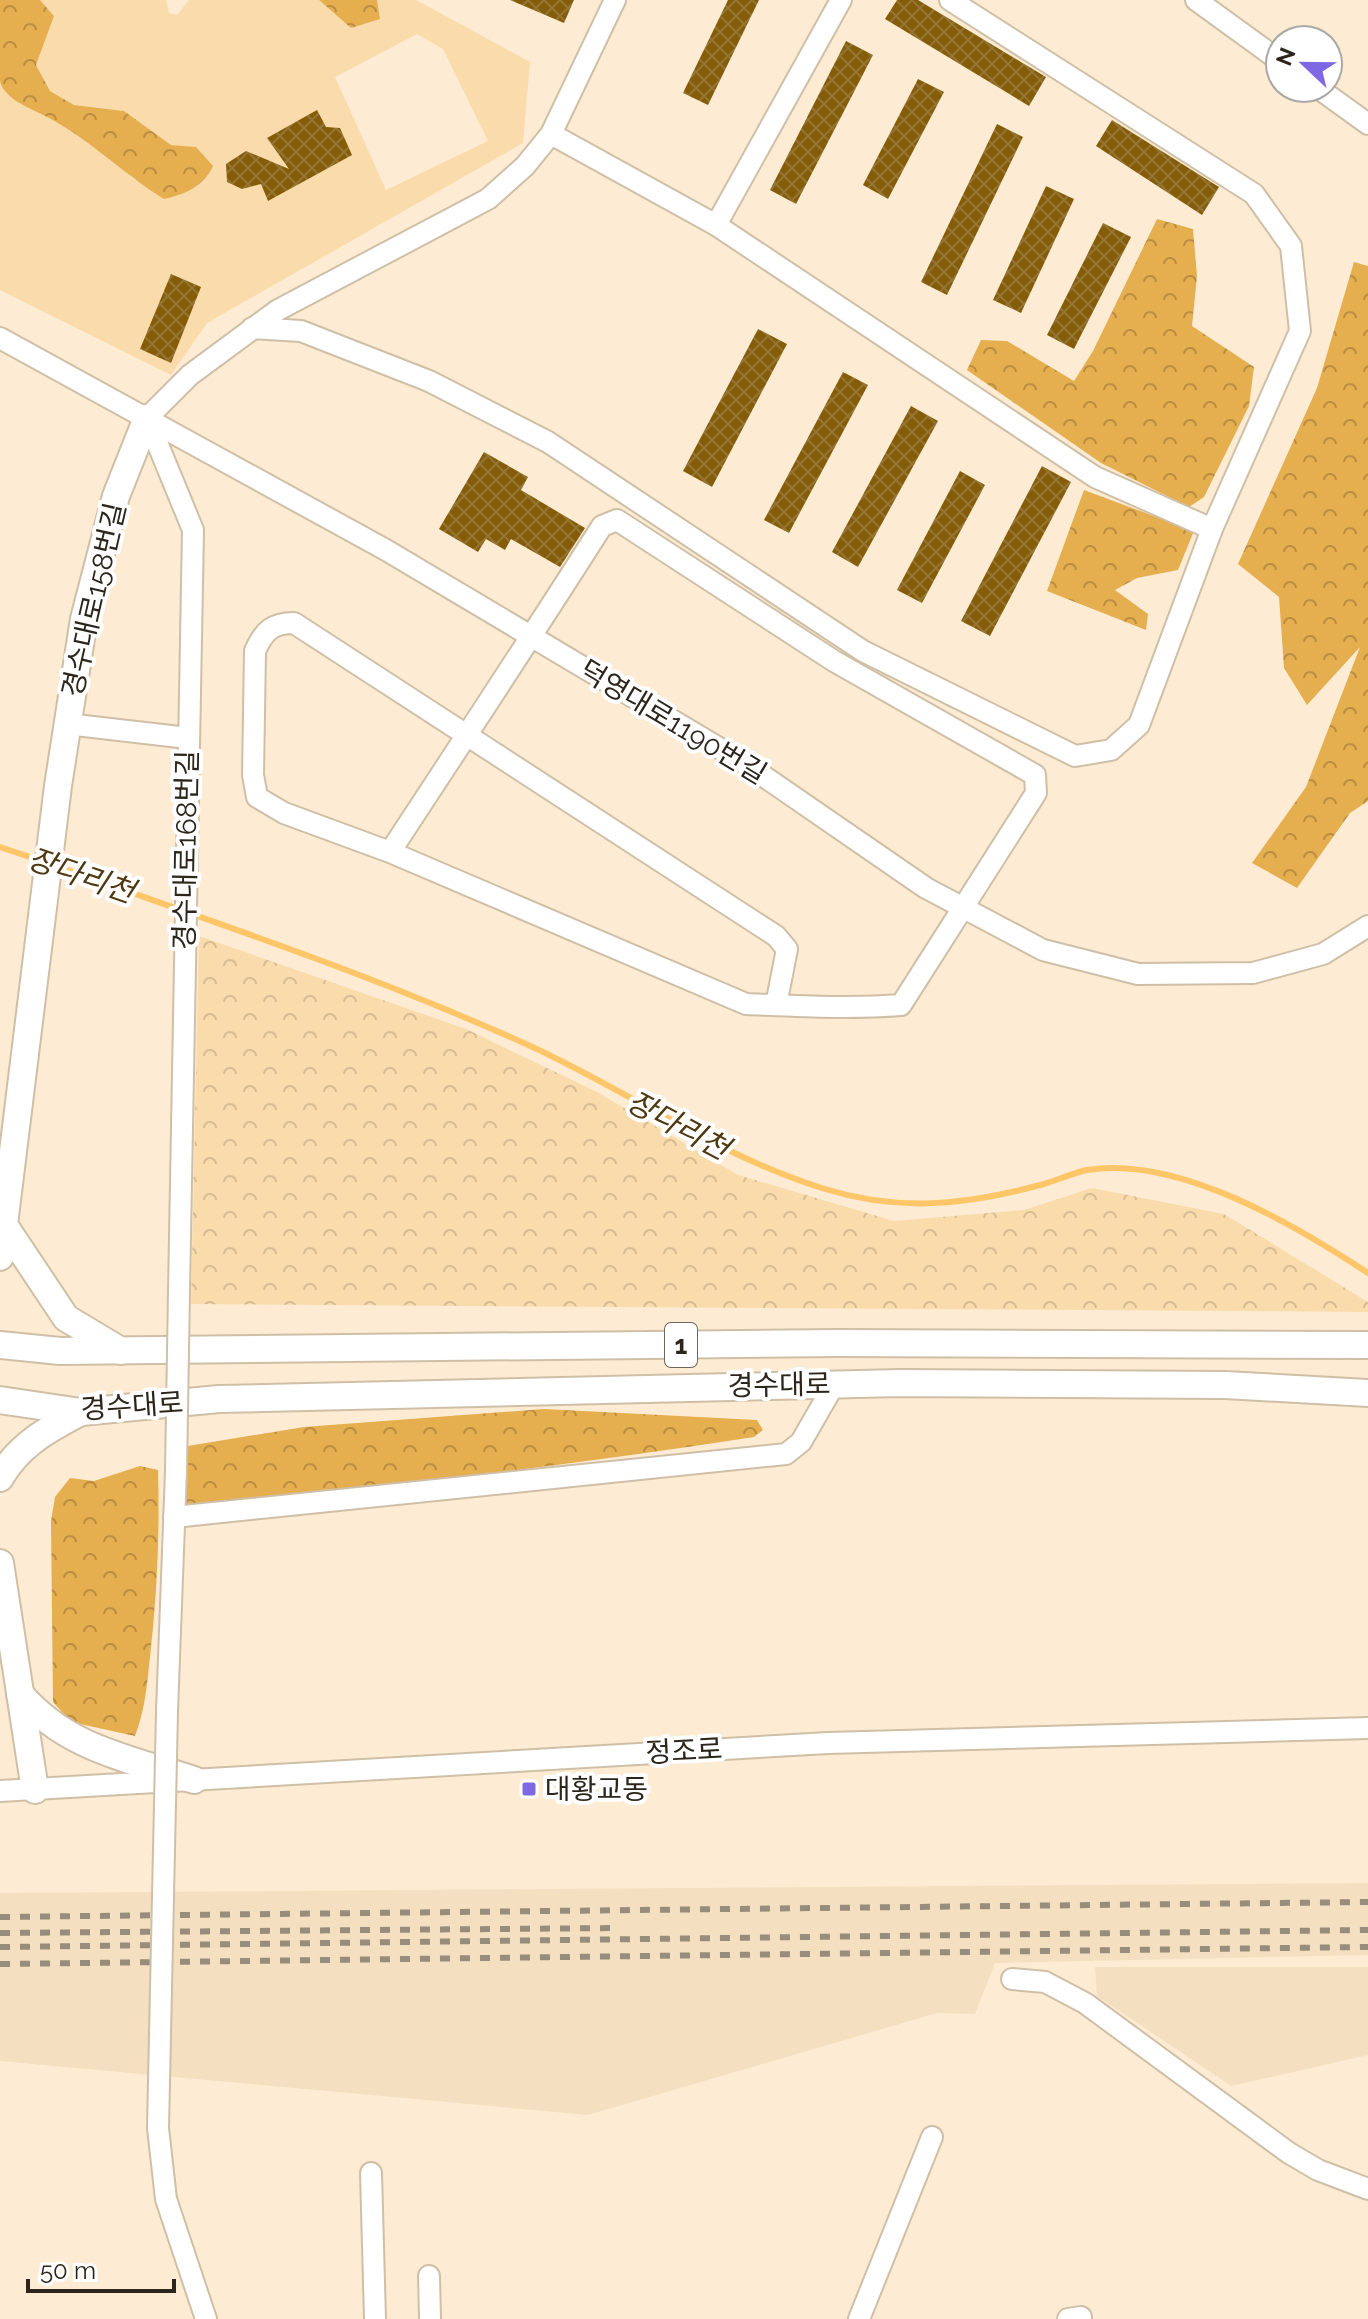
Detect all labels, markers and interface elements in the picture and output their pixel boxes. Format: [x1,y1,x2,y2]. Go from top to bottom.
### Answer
north arrow [1264,24,1344,104]
text: N [1270,44,1301,69]
street label: 경수대로158번길 [56,500,132,700]
street label: 덕영대로1190번길 [574,653,772,791]
street label: 경수대로168번길 [168,750,204,950]
water label: 장다리천 [23,840,142,911]
water label: 장다리천 [621,1084,738,1168]
road number: 1 [665,1323,697,1367]
street label: 경수대로 [727,1368,831,1402]
street label: 경수대로 [79,1386,185,1426]
street label: 정조로 [645,1733,723,1769]
place label: 대황교동 [545,1773,648,1806]
marker: 대황교동 [520,1780,538,1798]
scale bar [28,2243,174,2293]
text: 50 m [40,2256,96,2285]

